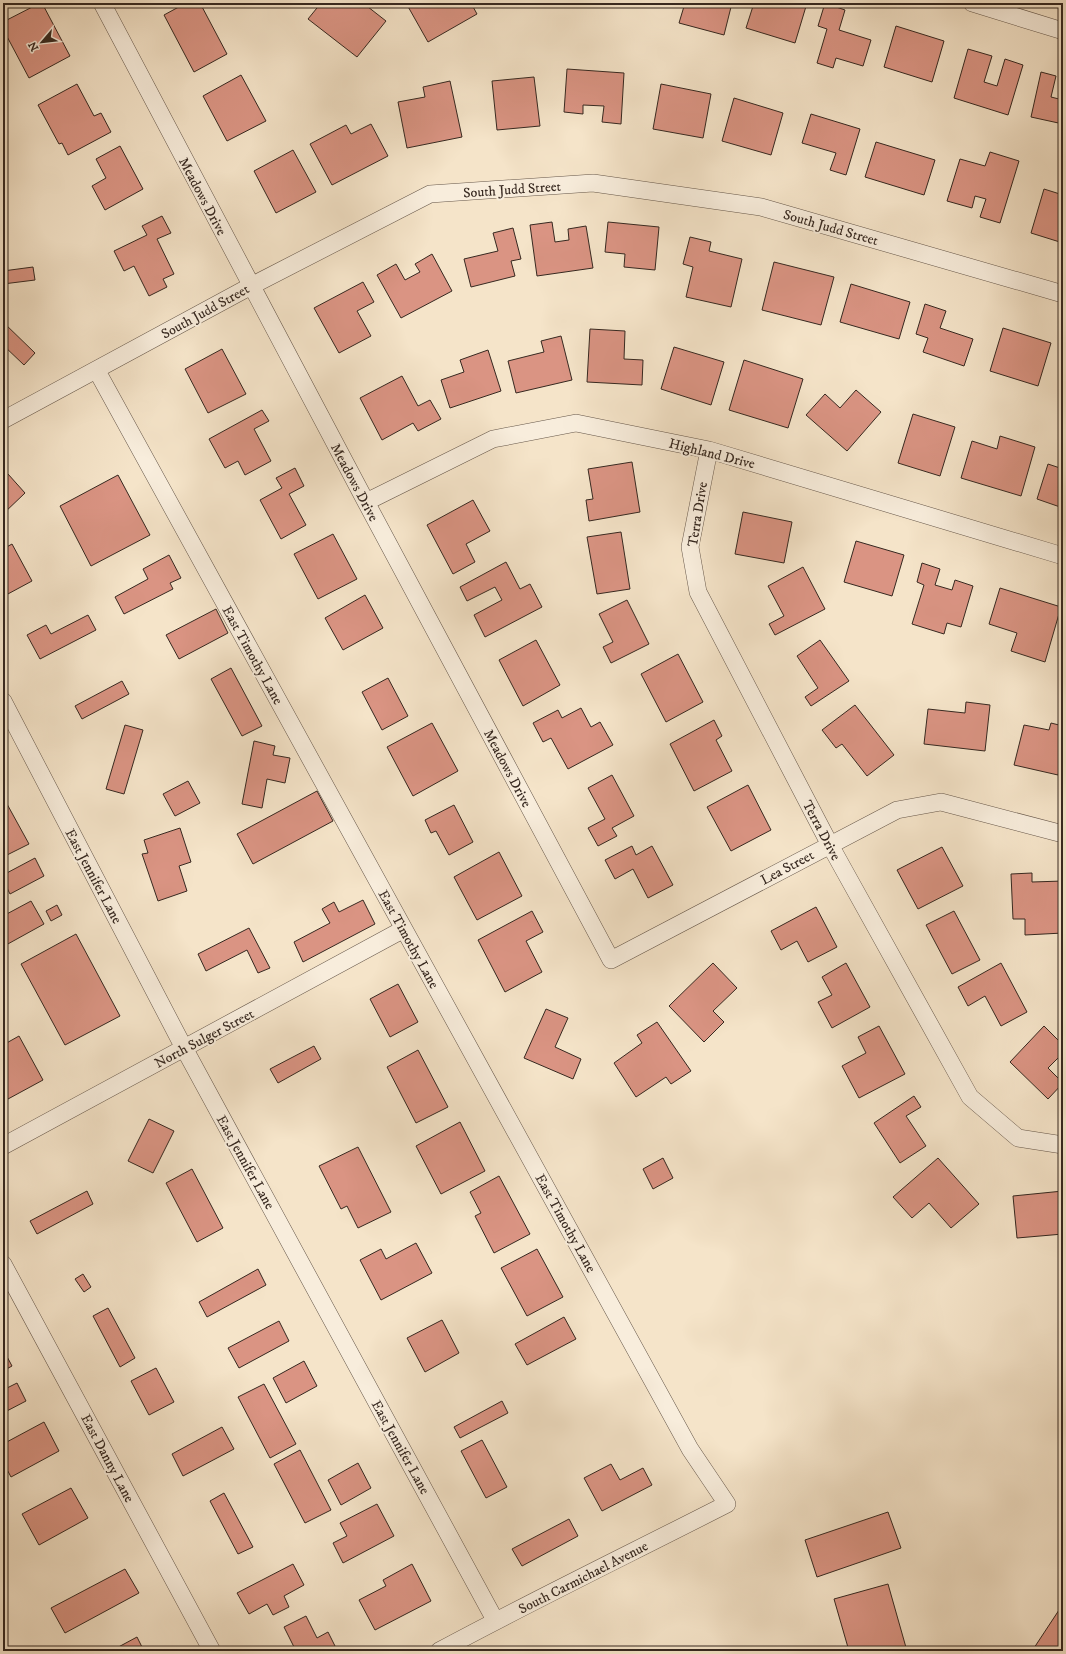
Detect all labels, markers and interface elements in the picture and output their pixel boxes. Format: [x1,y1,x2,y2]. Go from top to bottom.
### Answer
north arrow [22,22,62,62]
text: N [26,39,42,53]
street label: Meadows Drive [174,154,230,239]
street label: South Judd Street [463,178,562,202]
street label: South Judd Street [781,206,881,250]
street label: South Judd Street [158,280,253,343]
street label: Highland Drive [667,435,757,473]
street label: Meadows Drive [326,440,382,525]
street label: Terra Drive [684,480,712,548]
street label: East Timothy Lane [218,603,287,708]
street label: Meadows Drive [479,726,535,811]
street label: Terra Drive [798,797,845,864]
street label: East Jennifer Lane [61,826,126,927]
street label: Lea Street [758,846,818,889]
street label: East Timothy Lane [374,887,443,992]
street label: North Sulger Street [152,1005,258,1073]
street label: East Jennifer Lane [212,1112,279,1213]
street label: East Timothy Lane [531,1171,600,1276]
street label: East Jennifer Lane [367,1397,434,1498]
street label: East Danny Lane [76,1411,138,1506]
street label: South Carmichael Avenue [516,1537,651,1618]

